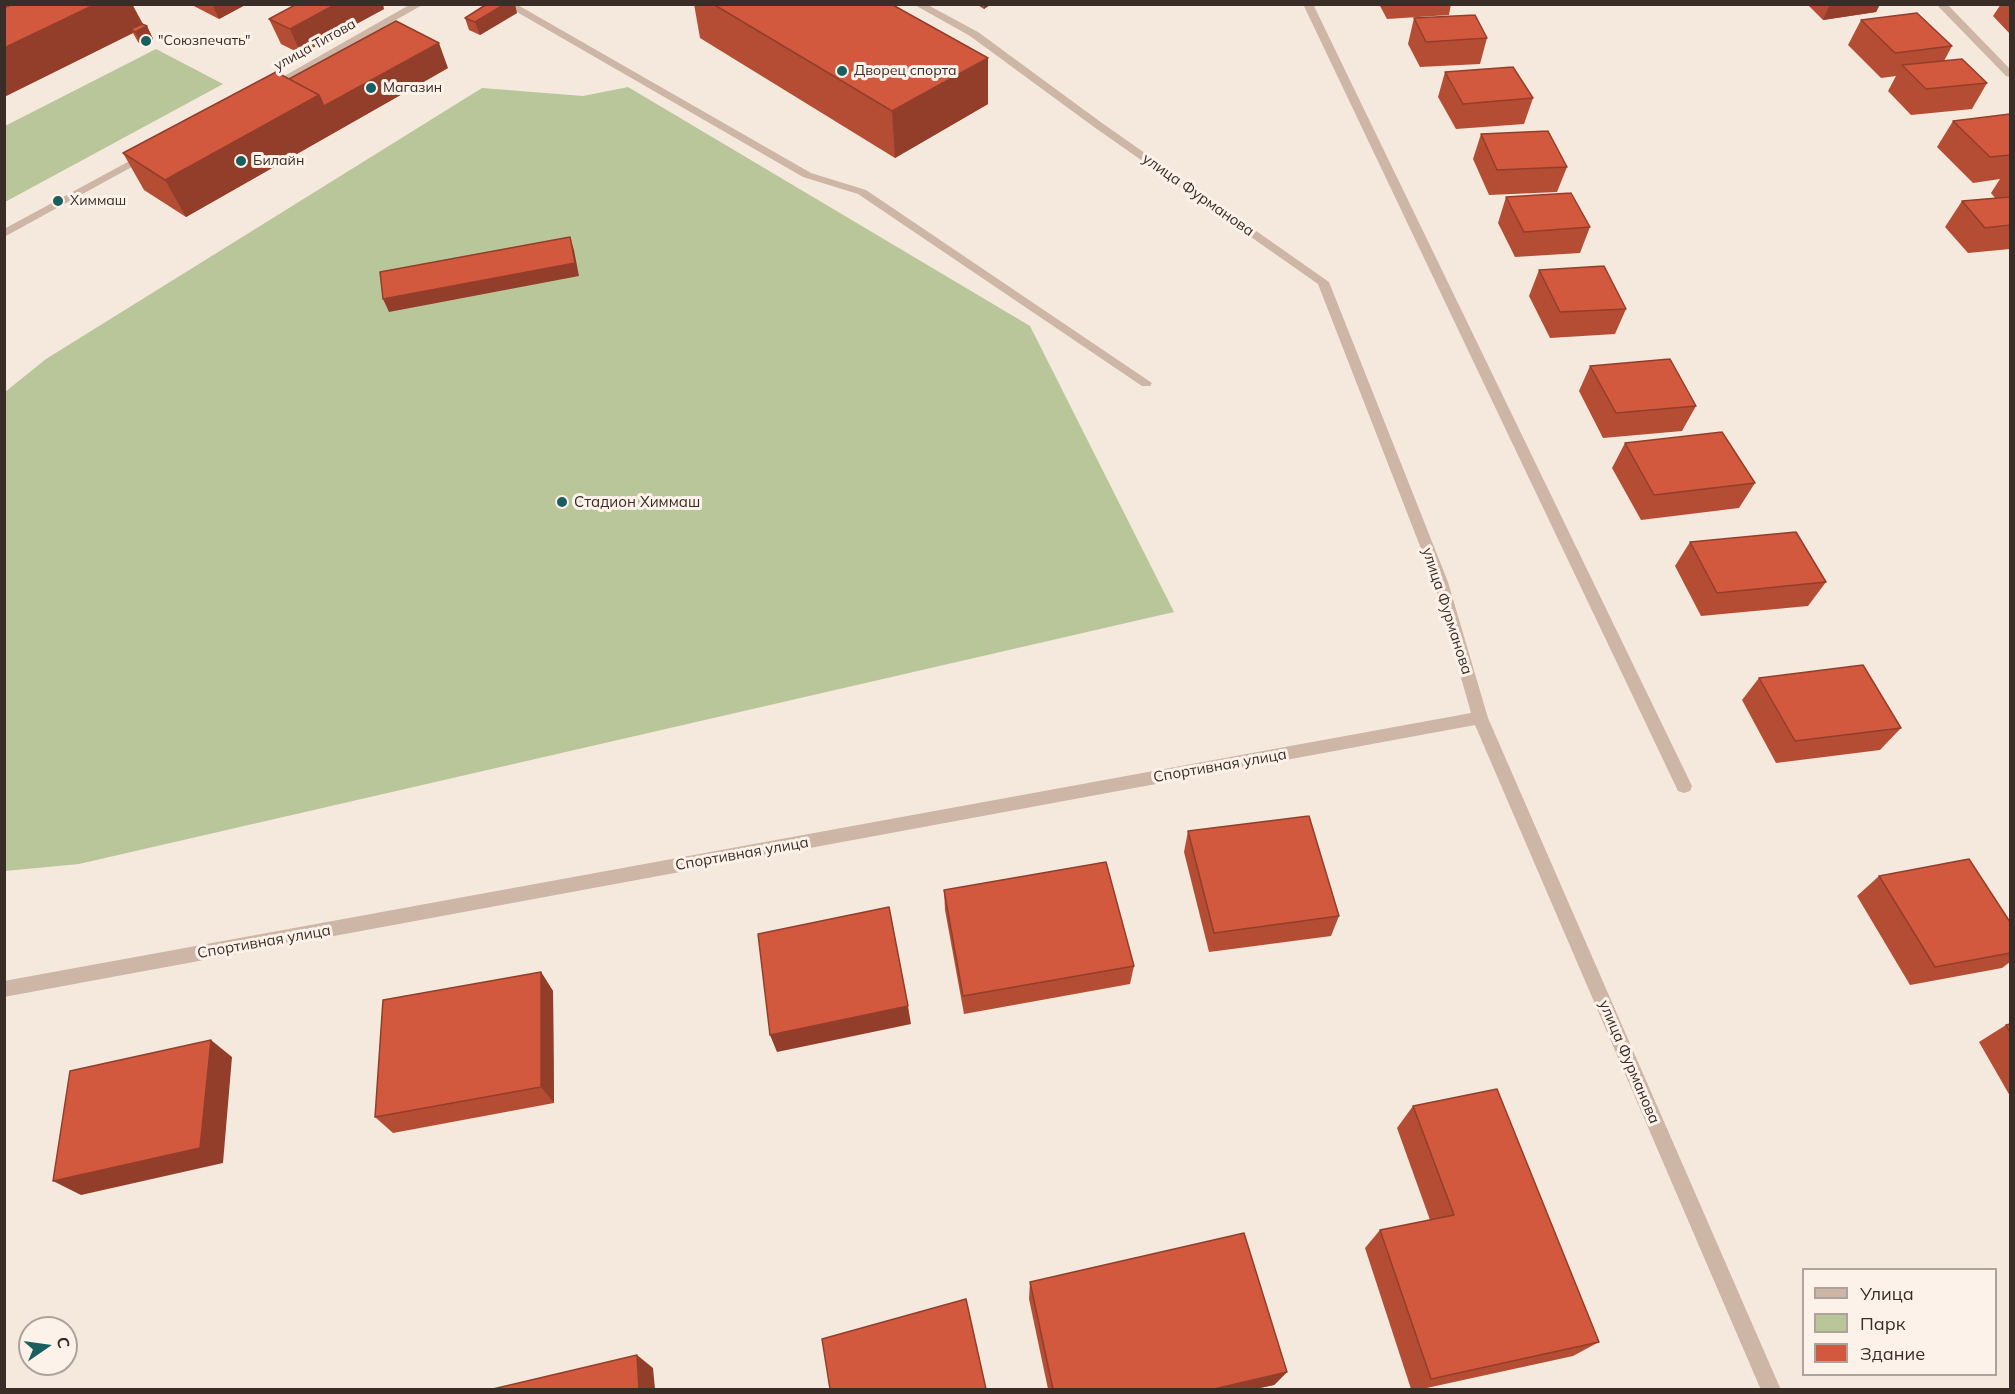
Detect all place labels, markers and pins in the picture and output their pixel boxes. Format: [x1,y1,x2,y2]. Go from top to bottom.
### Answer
place label: "Союзпечать" [158,33,250,49]
marker: "Союзпечать" [139,34,153,48]
place label: Дворец спорта [854,63,957,79]
marker: Дворец спорта [835,64,849,78]
place label: Магазин [383,80,442,96]
marker: Магазин [364,81,378,95]
place label: Билайн [253,153,304,169]
marker: Билайн [234,154,248,168]
place label: Химмаш [70,193,126,209]
marker: Химмаш [51,194,65,208]
place label: Стадион Химмаш [574,493,700,511]
marker: Стадион Химмаш [555,495,569,509]

